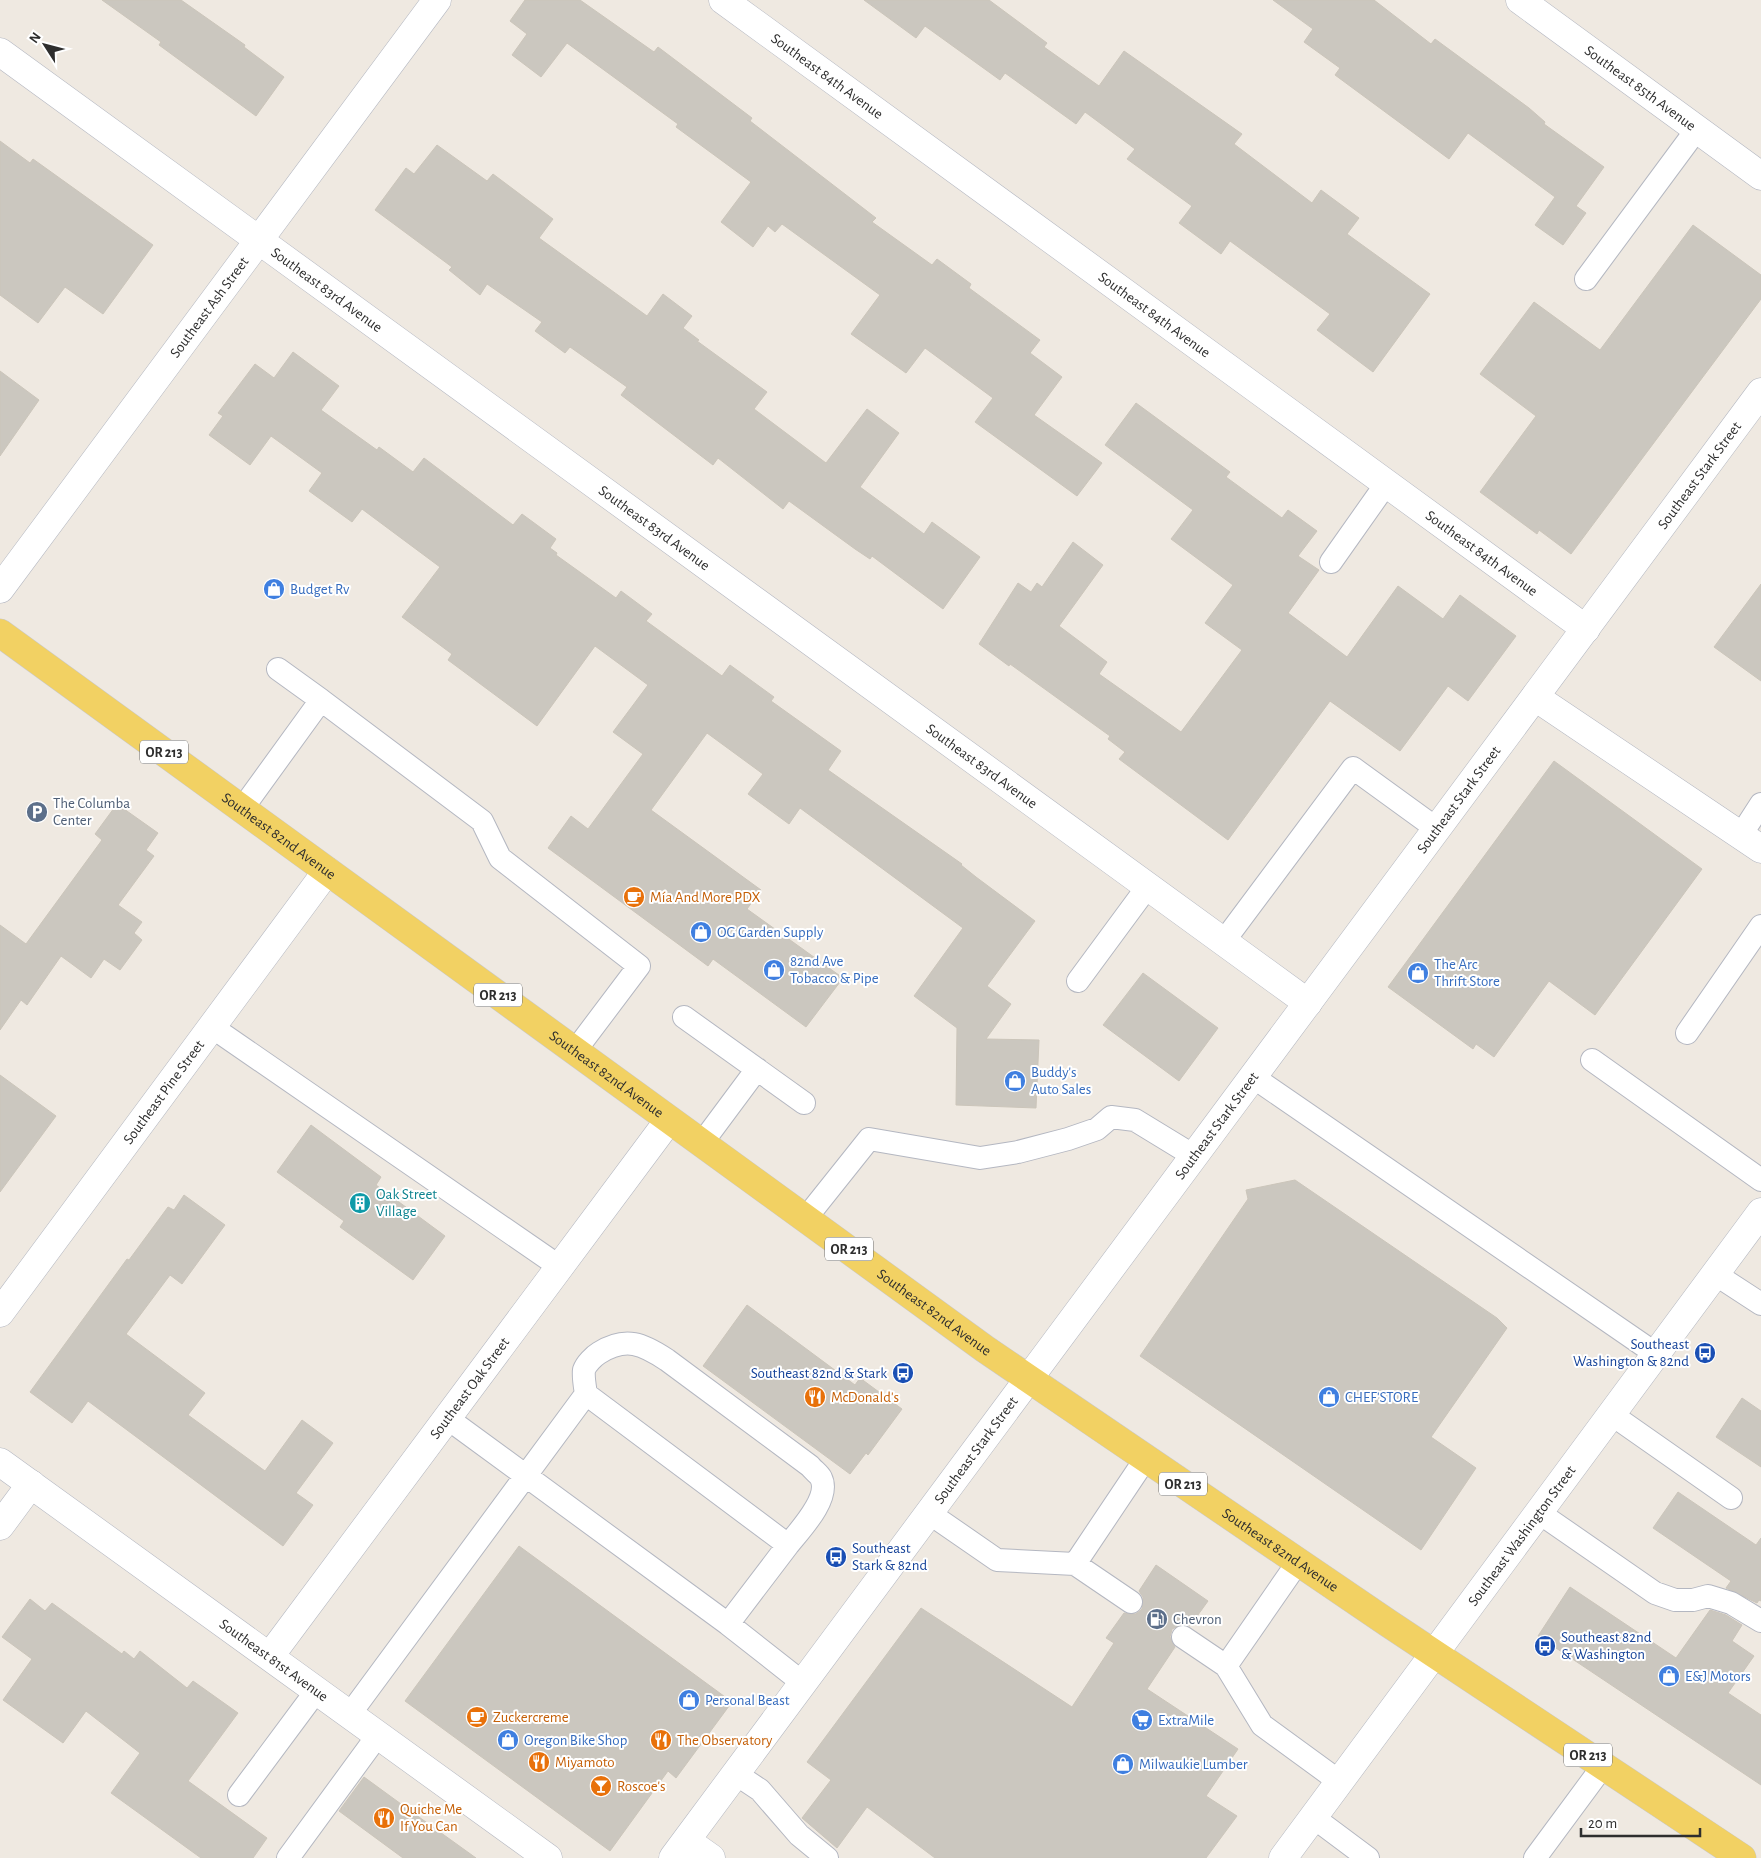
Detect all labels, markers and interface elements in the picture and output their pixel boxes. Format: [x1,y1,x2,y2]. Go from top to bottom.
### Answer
north arrow [20,20,70,70]
text: N [27,30,44,46]
street label: Southeast 84th Avenue [768,31,886,122]
street label: Southeast 85th Avenue [1582,43,1698,134]
street label: Southeast 83rd Avenue [268,245,385,335]
street label: Southeast Ash Street [167,254,252,360]
street label: Southeast 84th Avenue [1096,269,1213,361]
street label: Southeast Stark Street [1655,419,1744,532]
street label: Southeast 83rd Avenue [596,483,712,573]
street label: Southeast 84th Avenue [1423,508,1540,599]
shop icon: Budget Rv [262,577,286,601]
place label: Budget Rv [290,582,350,597]
street label: Southeast 83rd Avenue [923,721,1040,812]
road number: OR 213 [140,740,188,764]
street label: Southeast Stark Street [1414,743,1504,856]
street label: Southeast 82nd Avenue [219,790,339,883]
place label: The Columba Center [53,796,130,828]
parking icon: The Columba Center [25,800,49,824]
cafe icon: Mía And More PDX [622,885,646,909]
place label: Mía And More PDX [650,890,761,905]
shop icon: OG Garden Supply [689,920,713,944]
place label: OG Garden Supply [717,925,824,940]
place label: 82nd Ave Tobacco & Pipe [790,954,879,986]
place label: The Arc Thrift Store [1434,957,1500,989]
shop icon: 82nd Ave Tobacco & Pipe [762,958,786,982]
shop icon: The Arc Thrift Store [1406,961,1430,985]
road number: OR 213 [474,984,522,1006]
street label: Southeast 82nd Avenue [547,1028,666,1121]
street label: Southeast Pine Street [121,1037,207,1147]
place label: Buddy's Auto Sales [1031,1065,1091,1097]
shop icon: Buddy's Auto Sales [1003,1069,1027,1093]
street label: Southeast Stark Street [1172,1069,1262,1182]
place label: Oak Street Village [376,1187,437,1219]
building icon: Oak Street Village [348,1191,372,1215]
road number: OR 213 [825,1238,873,1260]
street label: Southeast 82nd Avenue [874,1266,994,1359]
street label: Southeast Oak Street [427,1335,512,1442]
place label: Southeast Washington & 82nd [1573,1337,1689,1369]
bus stop icon: Southeast Washington & 82nd [1693,1341,1717,1365]
bus stop icon: Southeast 82nd & Stark [891,1361,915,1385]
place label: Southeast 82nd & Stark [751,1366,887,1381]
restaurant icon: McDonald's [803,1385,827,1409]
shop icon: CHEF'STORE [1317,1385,1341,1409]
place label: McDonald's [831,1390,899,1405]
place label: CHEF'STORE [1345,1390,1418,1405]
street label: Southeast Stark Street [932,1394,1021,1507]
street label: Southeast Washington Street [1465,1463,1579,1609]
road number: OR 213 [1159,1472,1207,1496]
street label: Southeast 82nd Avenue [1219,1506,1341,1595]
place label: Southeast Stark & 82nd [852,1541,927,1573]
bus stop icon: Southeast Stark & 82nd [824,1545,848,1569]
fuel station icon: Chevron [1145,1607,1169,1631]
place label: Chevron [1173,1612,1222,1627]
street label: Southeast 81st Avenue [217,1616,331,1705]
place label: Southeast 82nd & Washington [1561,1630,1652,1662]
bus stop icon: Southeast 82nd & Washington [1533,1634,1557,1658]
shop icon: E&J Motors [1657,1664,1681,1688]
place label: E&J Motors [1685,1669,1751,1684]
shop icon: Personal Beast [677,1688,701,1712]
place label: Personal Beast [705,1693,790,1708]
cafe icon: Zuckercreme [465,1705,489,1729]
supermarket icon: ExtraMile [1130,1708,1154,1732]
place label: Zuckercreme [493,1710,569,1725]
place label: ExtraMile [1158,1713,1214,1728]
shop icon: Oregon Bike Shop [496,1728,520,1752]
restaurant icon: The Observatory [649,1728,673,1752]
place label: Oregon Bike Shop [524,1733,627,1748]
place label: The Observatory [677,1733,773,1748]
road number: OR 213 [1564,1744,1612,1766]
restaurant icon: Miyamoto [527,1750,551,1774]
shop icon: Milwaukie Lumber [1111,1752,1135,1776]
place label: Miyamoto [555,1755,615,1770]
place label: Milwaukie Lumber [1139,1757,1248,1772]
bar icon: Roscoe's [589,1774,613,1798]
place label: Roscoe's [617,1779,665,1794]
place label: Quiche Me If You Can [400,1802,462,1834]
restaurant icon: Quiche Me If You Can [372,1806,396,1830]
scale bar [1581,1806,1700,1838]
text: 20 m [1588,1816,1617,1831]

